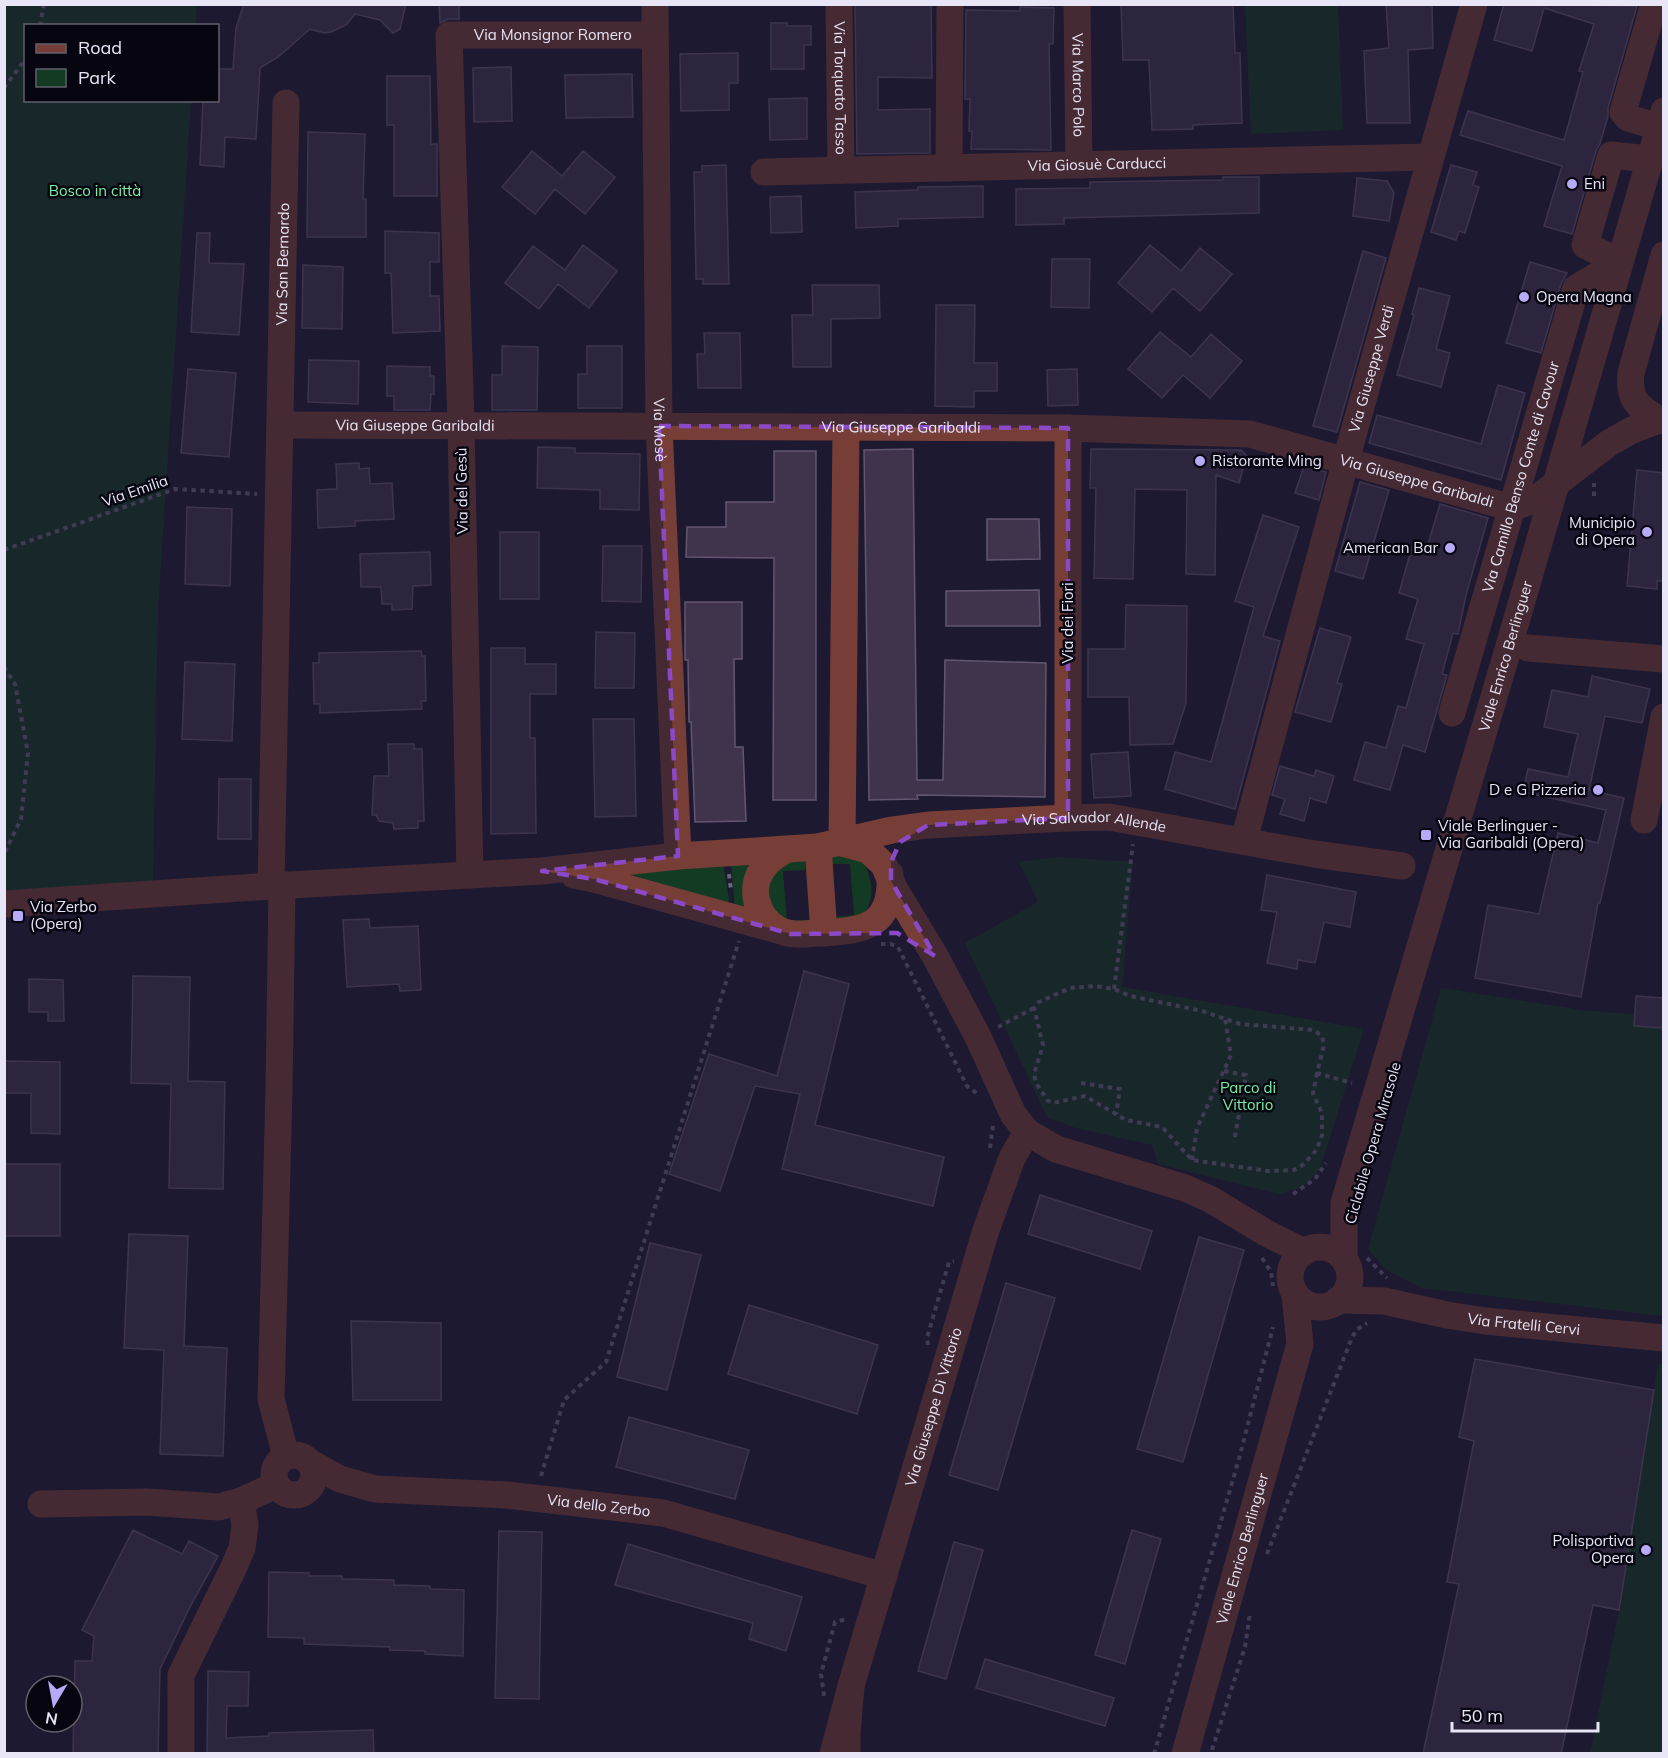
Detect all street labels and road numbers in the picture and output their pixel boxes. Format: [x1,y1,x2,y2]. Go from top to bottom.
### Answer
street label: Via Torquato Tasso [830,21,851,155]
street label: Via Monsignor Romero [474,25,632,44]
street label: Via Marco Polo [1068,33,1089,137]
street label: Via Giosuè Carducci [1027,153,1166,175]
street label: Via San Bernardo [272,203,293,326]
street label: Via Giuseppe Verdi [1344,303,1398,435]
street label: Via Camillo Benso Conte di Cavour [1478,358,1563,595]
street label: Via Mosè [650,398,671,462]
street label: Via Giuseppe Garibaldi [335,415,495,435]
street label: Via Giuseppe Garibaldi [821,417,981,437]
street label: Via del Gesù [451,447,472,535]
street label: Via Giuseppe Garibaldi [1337,450,1496,511]
street label: Via Emilia [99,470,170,511]
street label: Viale Enrico Berlinguer [1474,578,1537,734]
street label: Via dei Fiori [1058,582,1077,664]
street label: Via Salvador Allende [1021,807,1168,836]
street label: Ciclabile Opera Mirasole [1340,1060,1405,1226]
street label: Via Fratelli Cervi [1466,1308,1581,1339]
street label: Via Giuseppe Di Vittorio [901,1325,966,1489]
street label: Viale Enrico Berlinguer [1212,1470,1272,1627]
street label: Via dello Zerbo [546,1490,651,1520]

